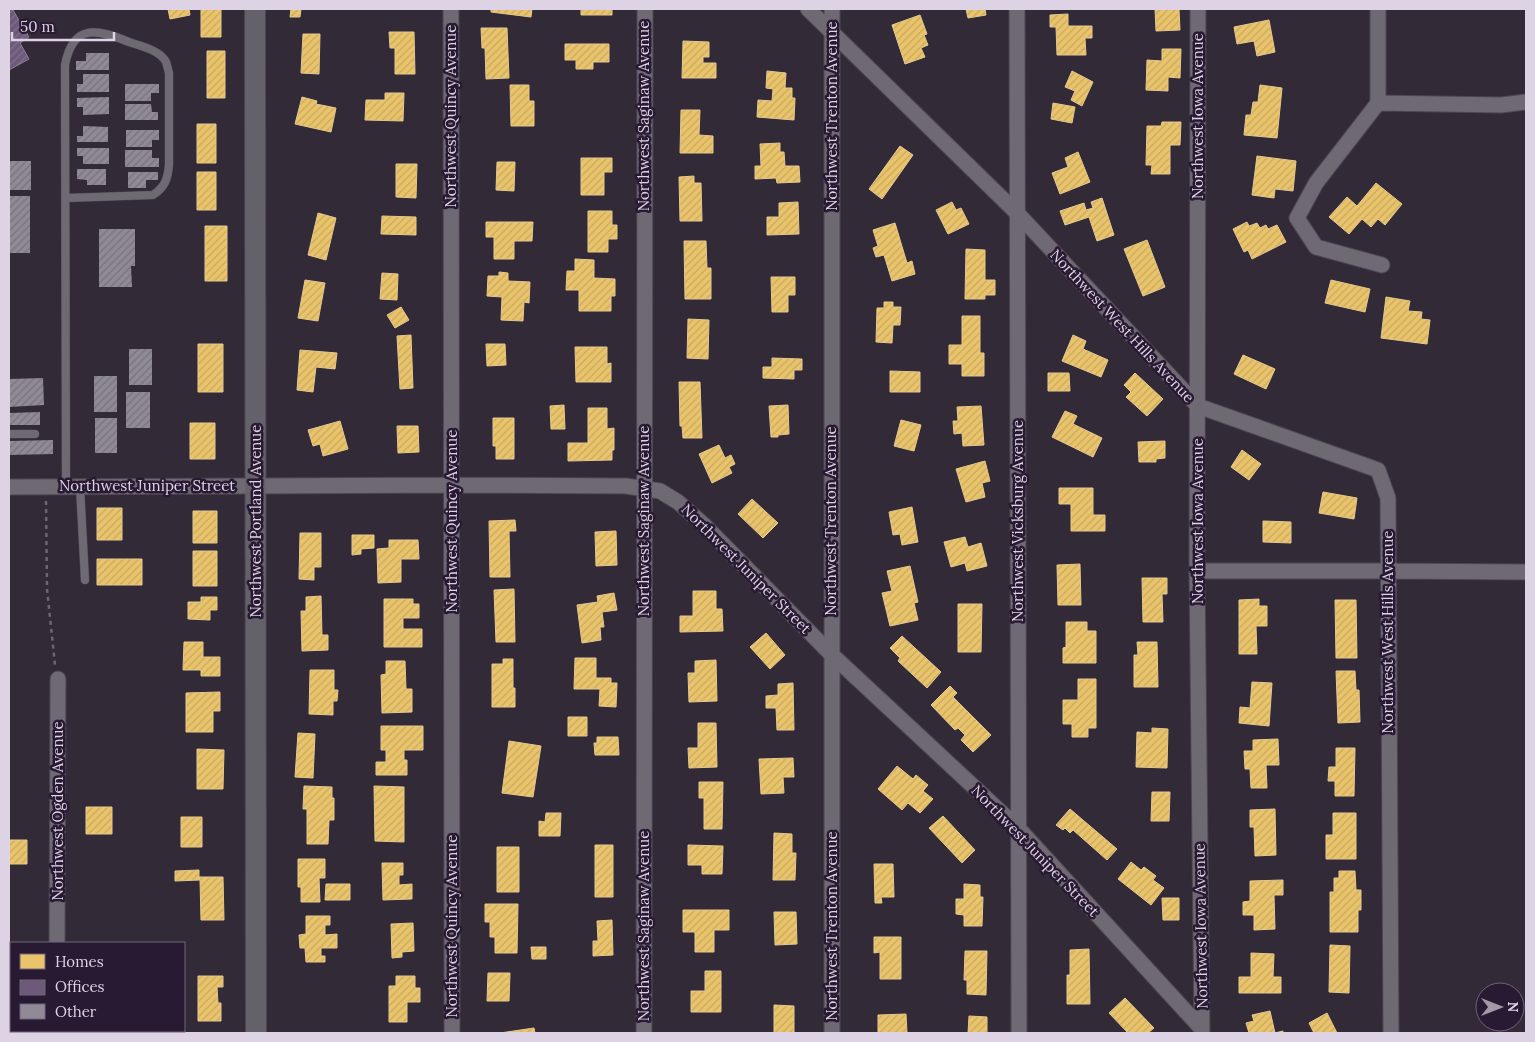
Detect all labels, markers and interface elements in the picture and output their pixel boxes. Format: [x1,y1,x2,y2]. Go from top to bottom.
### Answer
scale bar [12,10,115,42]
text: 50 m [20,17,55,36]
street label: Northwest Saginaw Avenue [634,21,653,211]
street label: Northwest Trenton Avenue [822,21,841,211]
street label: Northwest Quincy Avenue [441,25,460,207]
street label: Northwest Iowa Avenue [1188,33,1207,199]
street label: Northwest West Hills Avenue [1046,245,1199,406]
street label: Northwest Vicksburg Avenue [1008,420,1027,622]
street label: Northwest Portland Avenue [246,425,265,617]
street label: Northwest Saginaw Avenue [634,426,653,616]
street label: Northwest Trenton Avenue [821,426,840,616]
street label: Northwest Quincy Avenue [442,430,461,612]
street label: Northwest Iowa Avenue [1188,438,1207,604]
street label: Northwest Juniper Street [59,476,235,495]
street label: Northwest Juniper Street [677,500,815,638]
street label: Northwest West Hills Avenue [1378,531,1397,733]
street label: Northwest Ogden Avenue [48,721,67,901]
street label: Northwest Juniper Street [967,781,1103,921]
street label: Northwest Saginaw Avenue [634,831,653,1021]
street label: Northwest Trenton Avenue [822,831,841,1021]
street label: Northwest Quincy Avenue [442,835,461,1017]
street label: Northwest Iowa Avenue [1190,843,1211,1009]
legend [10,942,185,1032]
text: Homes [55,952,104,971]
text: Offices [55,977,105,996]
north arrow [1475,982,1525,1032]
text: Other [55,1002,97,1021]
text: N [1504,1002,1522,1013]

